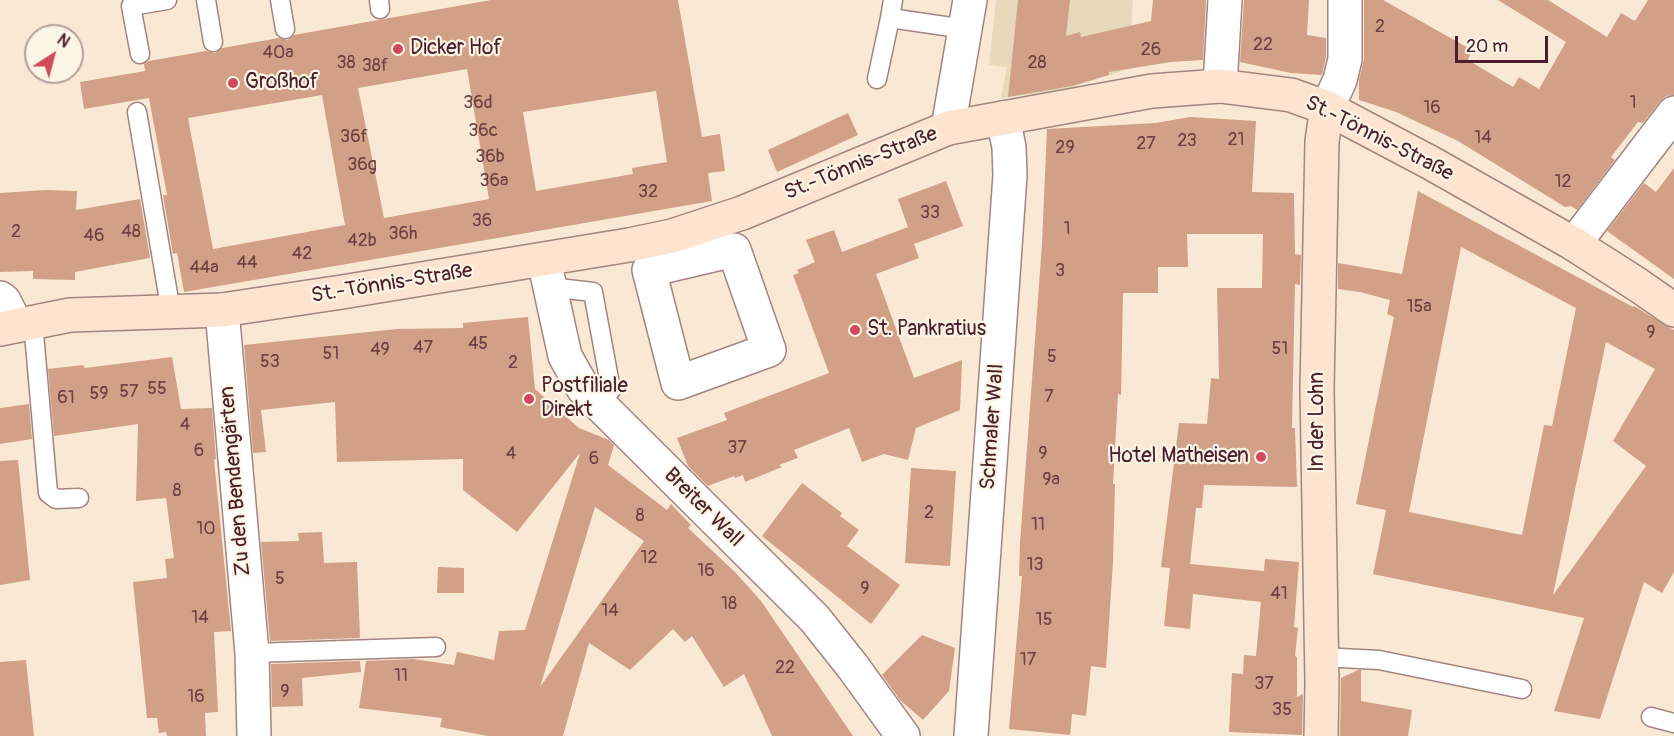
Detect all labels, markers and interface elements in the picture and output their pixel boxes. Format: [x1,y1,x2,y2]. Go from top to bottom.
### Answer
house number: 2 [1375,16,1385,38]
north arrow [24,24,84,84]
scale bar [1458,24,1551,62]
text: N [53,30,74,52]
house number: 22 [1253,34,1273,56]
text: 20 m [1466,35,1508,58]
place label: Dicker Hof [410,36,502,62]
house number: 26 [1141,39,1161,61]
house number: 40a [262,42,294,64]
marker: Dicker Hof [391,42,405,56]
house number: 38 [336,52,356,74]
house number: 28 [1027,52,1047,74]
house number: 38f [362,55,388,77]
place label: Großhof [245,70,318,96]
marker: Großhof [226,76,240,90]
street label: St.-Tönnis-Straße [1301,91,1457,187]
house number: 36d [463,92,493,114]
house number: 1 [1629,92,1637,114]
house number: 16 [1423,97,1441,119]
house number: 36c [468,120,498,142]
street label: St.-Tönnis-Straße [781,122,941,206]
house number: 36f [340,126,368,148]
house number: 14 [1474,127,1492,149]
house number: 21 [1227,129,1245,151]
house number: 23 [1177,130,1197,152]
house number: 27 [1136,133,1156,155]
house number: 29 [1055,137,1075,159]
house number: 36b [475,146,505,168]
house number: 36g [347,154,377,176]
house number: 36a [480,170,508,192]
house number: 12 [1554,171,1572,193]
house number: 32 [638,181,658,203]
house number: 33 [920,202,940,224]
house number: 36 [472,210,492,232]
house number: 1 [1063,218,1071,240]
house number: 2 [11,221,21,243]
house number: 48 [121,221,141,243]
house number: 36h [389,223,417,245]
house number: 46 [84,225,104,247]
house number: 42b [347,230,377,252]
house number: 42 [292,243,312,265]
house number: 44 [237,252,257,274]
house number: 44a [189,257,219,279]
street label: St.-Tönnis-Straße [310,259,474,309]
house number: 3 [1055,260,1065,282]
house number: 15a [1406,296,1432,318]
place label: St. Pankratius [867,317,986,343]
house number: 9 [1646,322,1656,344]
marker: St. Pankratius [848,323,862,337]
house number: 45 [468,333,488,355]
house number: 47 [413,337,433,359]
house number: 51 [1272,338,1288,360]
house number: 49 [370,339,390,361]
house number: 51 [323,343,339,365]
house number: 5 [1047,346,1057,368]
house number: 53 [260,351,280,373]
house number: 2 [508,352,518,374]
street label: Schmaler Wall [976,363,1010,491]
street label: In der Lohn [1305,372,1331,472]
place label: Postfiliale Direkt [541,374,628,424]
house number: 55 [147,378,167,400]
house number: 57 [119,381,139,403]
house number: 59 [89,383,109,405]
street label: Zu den Bendengärten [215,385,257,577]
house number: 7 [1044,386,1054,408]
house number: 61 [57,387,75,409]
marker: Postfiliale Direkt [522,392,536,406]
house number: 4 [180,414,190,436]
house number: 37 [727,437,747,459]
house number: 6 [194,440,204,462]
house number: 4 [506,443,516,465]
house number: 9 [1038,443,1048,465]
place label: Hotel Matheisen [1108,444,1249,470]
house number: 6 [589,448,599,470]
marker: Hotel Matheisen [1254,450,1268,464]
street label: Breiter Wall [658,463,748,553]
house number: 9a [1042,469,1060,491]
house number: 8 [172,480,182,502]
house number: 2 [924,502,934,524]
house number: 8 [635,505,645,527]
house number: 11 [1031,514,1045,536]
house number: 10 [196,518,216,540]
house number: 12 [640,547,658,569]
house number: 13 [1026,554,1044,576]
house number: 16 [697,560,715,582]
house number: 5 [275,568,285,590]
house number: 9 [860,578,870,600]
house number: 41 [1270,583,1288,605]
house number: 18 [721,593,737,615]
house number: 14 [601,600,619,622]
house number: 14 [191,607,209,629]
house number: 15 [1036,609,1052,631]
house number: 17 [1020,649,1036,671]
house number: 22 [775,657,795,679]
house number: 11 [394,665,408,687]
house number: 37 [1254,673,1274,695]
house number: 9 [280,681,290,703]
house number: 16 [187,686,205,708]
house number: 35 [1272,699,1292,721]

